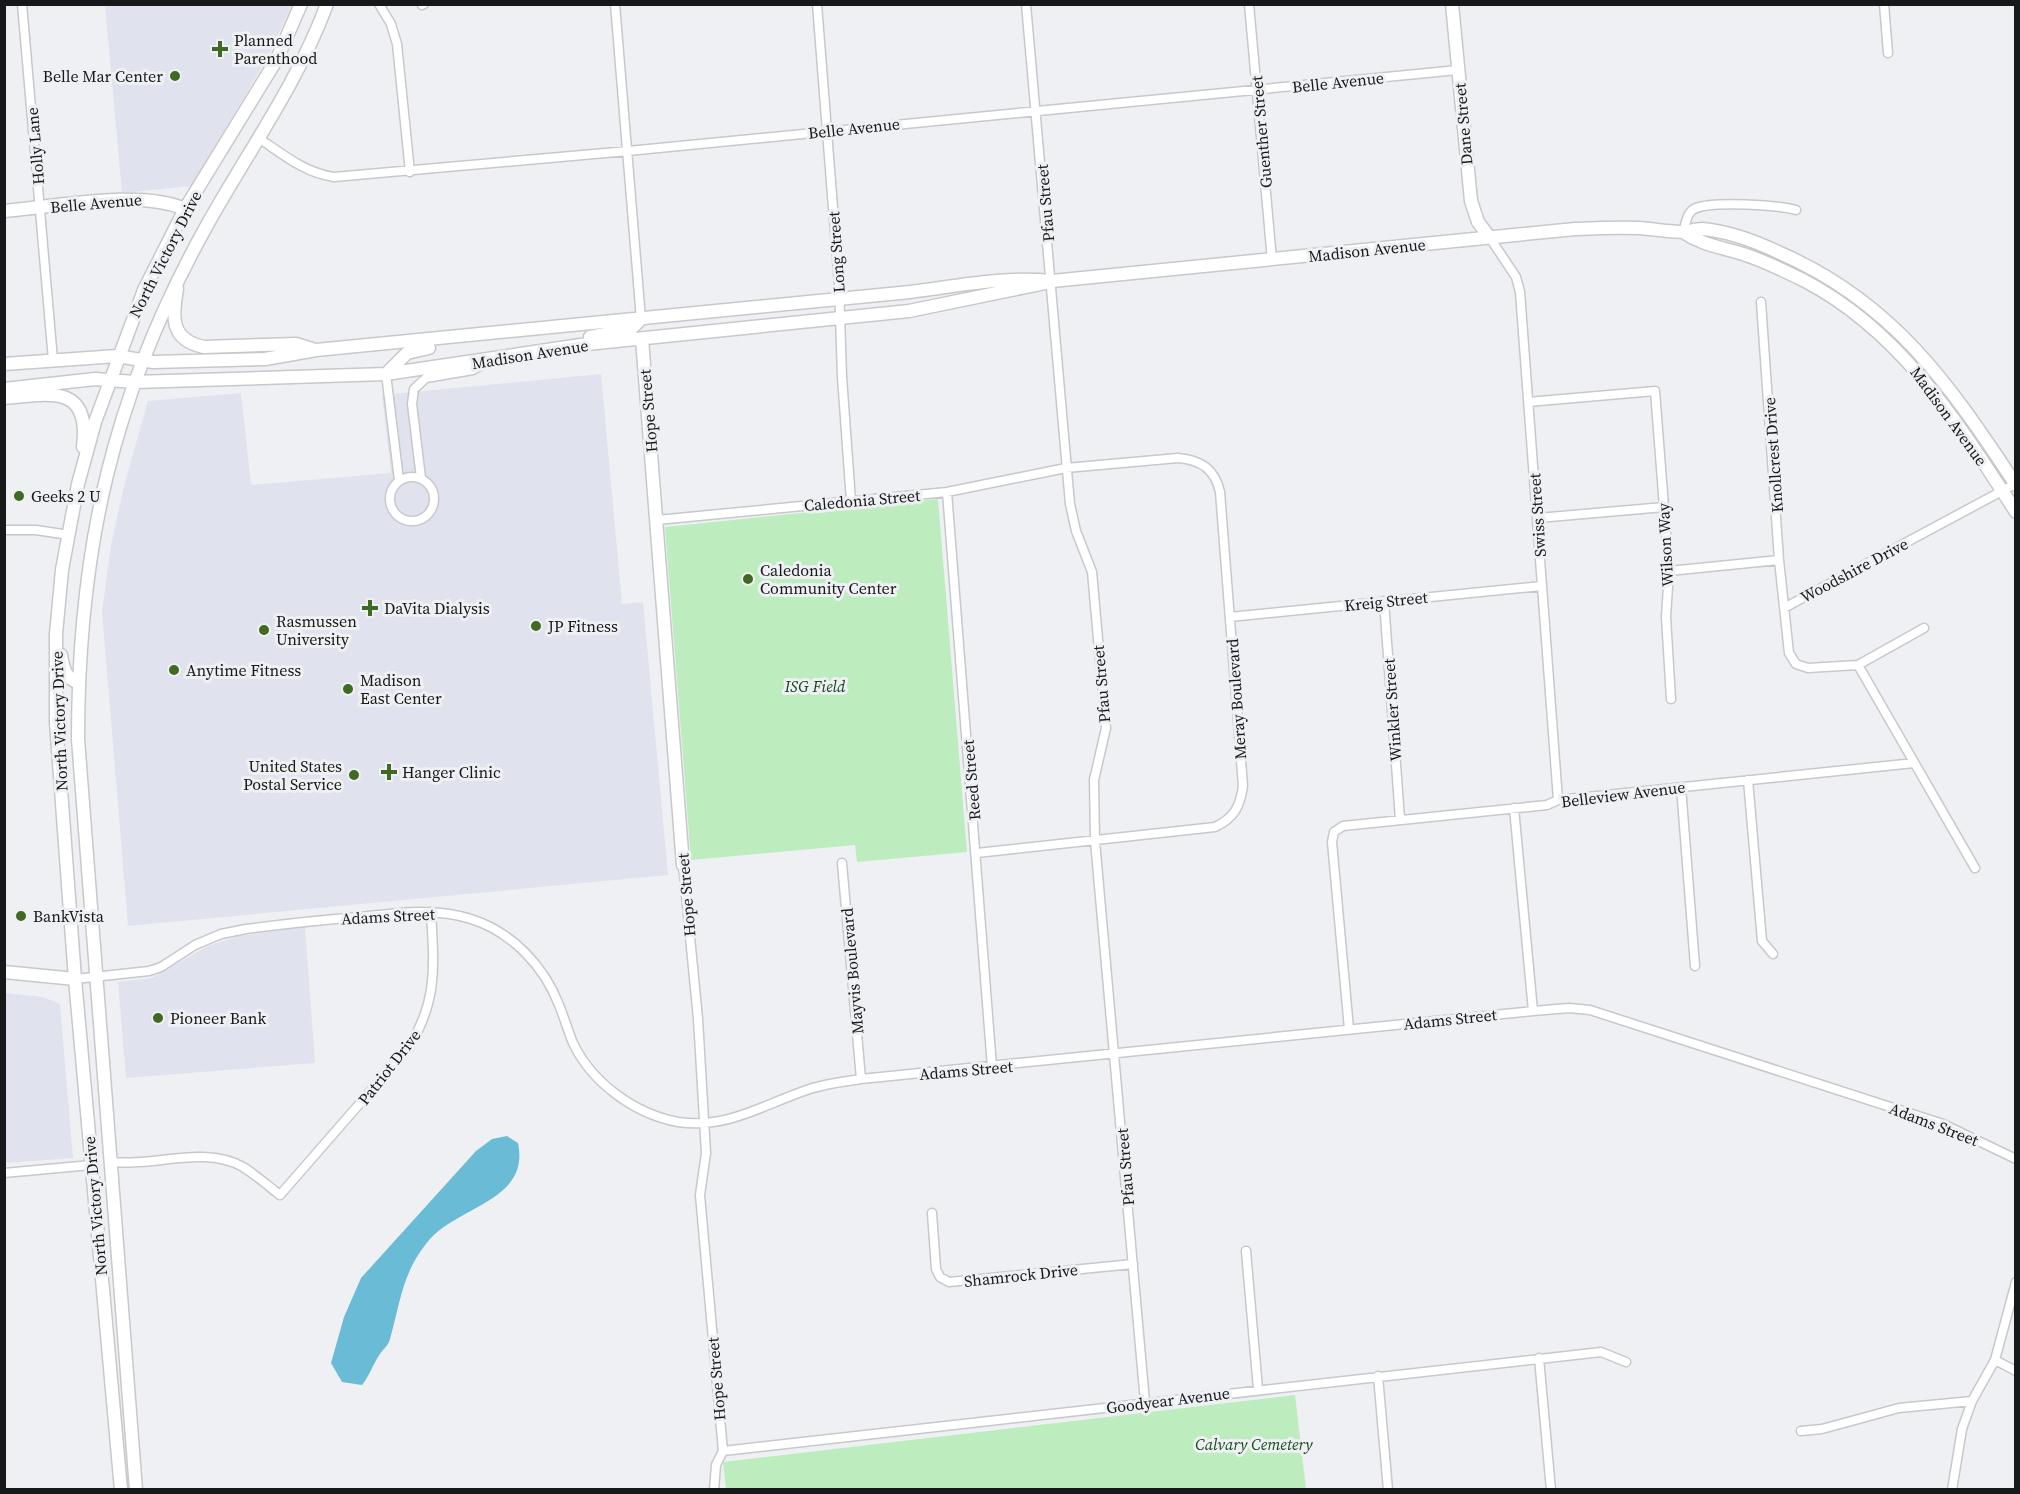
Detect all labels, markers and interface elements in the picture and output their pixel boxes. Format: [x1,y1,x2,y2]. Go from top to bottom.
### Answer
place label: Planned Parenthood [234,29,317,69]
marker: Planned Parenthood [211,40,229,58]
place label: Belle Mar Center [43,65,163,87]
street label: Belle Avenue [1291,66,1385,98]
marker: Belle Mar Center [168,69,182,83]
street label: Guenther Street [1245,74,1277,189]
street label: Dane Street [1448,81,1478,166]
street label: Holly Lane [21,106,49,186]
street label: Belle Avenue [807,112,901,144]
street label: Pfau Street [1031,163,1059,243]
street label: North Victory Drive [123,187,207,321]
street label: Belle Avenue [49,188,143,218]
street label: Long Street [822,210,850,293]
street label: Madison Avenue [1307,233,1427,267]
street label: Madison Avenue [470,334,590,374]
street label: Madison Avenue [1905,362,1993,470]
street label: Hope Street [633,368,663,454]
street label: Knollcrest Drive [1758,397,1788,513]
street label: Swiss Street [1523,472,1551,558]
street label: Caledonia Street [803,484,922,516]
place label: Geeks 2 U [31,485,101,507]
marker: Geeks 2 U [12,489,26,503]
street label: Wilson Way [1652,502,1678,587]
street label: Woodshire Drive [1796,532,1912,608]
place label: Caledonia Community Center [760,559,897,599]
marker: Caledonia Community Center [741,572,755,586]
street label: Kreig Street [1343,586,1430,616]
place label: DaVita Dialysis [384,597,490,619]
marker: DaVita Dialysis [361,599,379,617]
place label: Rasmussen University [276,610,357,650]
place label: JP Fitness [547,615,618,637]
marker: JP Fitness [529,619,543,633]
marker: Rasmussen University [257,623,271,637]
street label: Meray Boulevard [1221,638,1251,760]
street label: Pfau Street [1087,644,1115,724]
street label: North Victory Drive [46,651,72,791]
street label: Winkler Street [1377,657,1407,762]
place label: Anytime Fitness [186,659,301,681]
marker: Anytime Fitness [167,663,181,677]
place label: Madison East Center [360,669,442,709]
park label: ISG Field [784,675,846,697]
marker: Madison East Center [341,682,355,696]
street label: Reed Street [956,738,985,821]
place label: United States Postal Service [243,755,342,795]
place label: Hanger Clinic [402,761,501,783]
marker: Hanger Clinic [380,763,398,781]
marker: United States Postal Service [347,768,361,782]
street label: Belleview Avenue [1560,775,1686,813]
street label: Hope Street [671,852,701,938]
street label: Adams Street [341,903,436,929]
place label: BankVista [33,905,105,927]
street label: Mayvis Boulevard [836,907,868,1035]
marker: BankVista [14,909,28,923]
street label: Adams Street [1402,1003,1499,1035]
place label: Pioneer Bank [170,1007,266,1029]
marker: Pioneer Bank [151,1011,165,1025]
street label: Patriot Drive [352,1025,426,1109]
street label: Adams Street [918,1055,1014,1085]
street label: Adams Street [1886,1097,1982,1151]
street label: Pfau Street [1111,1127,1139,1207]
street label: North Victory Drive [78,1135,112,1277]
street label: Shamrock Drive [963,1258,1079,1292]
street label: Hope Street [701,1336,731,1422]
street label: Goodyear Avenue [1105,1382,1231,1418]
park label: Calvary Cemetery [1195,1433,1313,1455]

